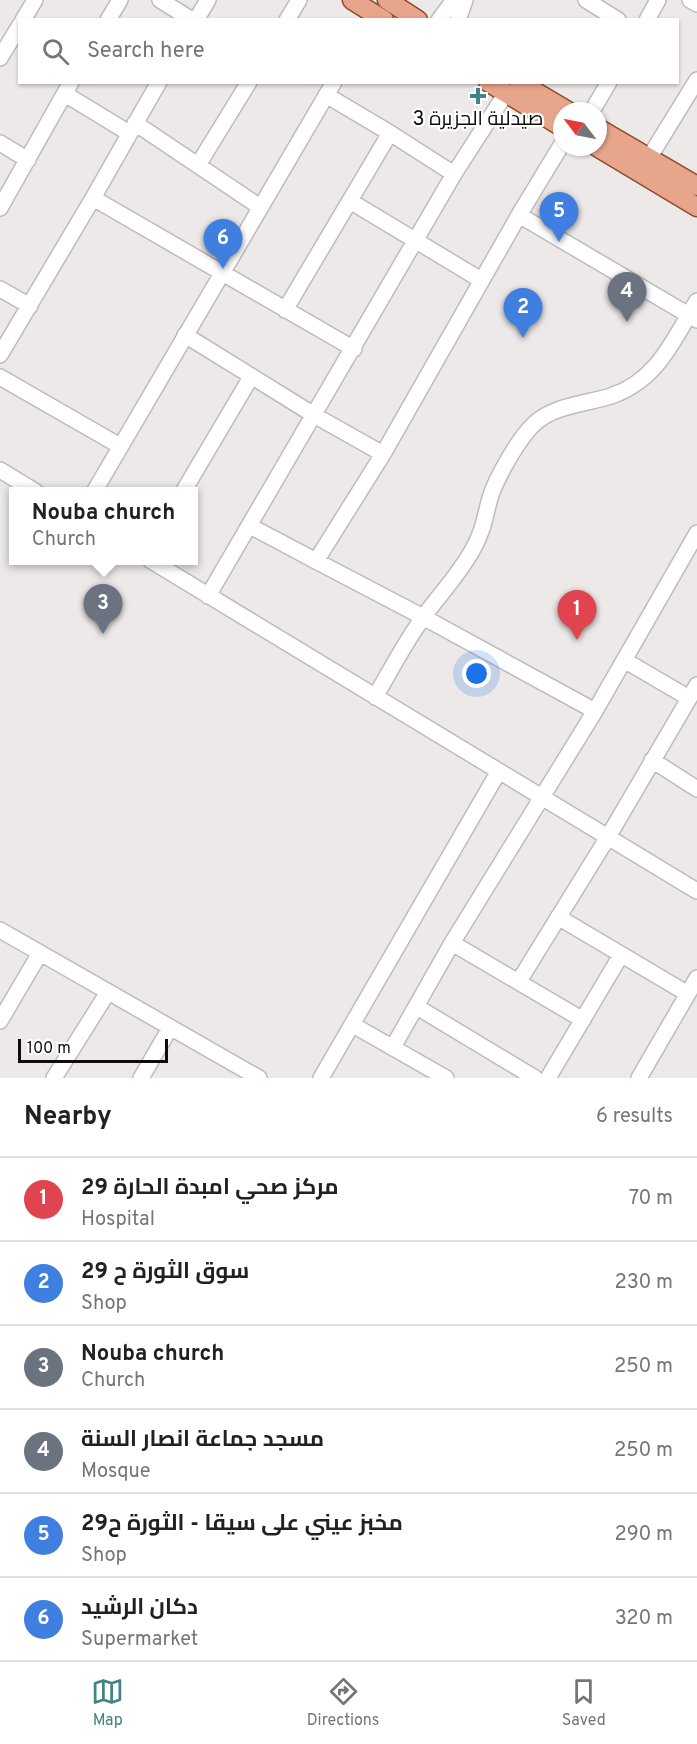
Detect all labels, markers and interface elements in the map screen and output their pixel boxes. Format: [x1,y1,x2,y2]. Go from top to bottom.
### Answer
search box [18,18,679,84]
icon: search [39,35,72,68]
text: Search here [87,38,205,65]
marker: صيدلية الجزيرة 3 [471,89,485,103]
north arrow [553,102,607,156]
place label: صيدلية الجزيرة 3 [413,107,543,133]
pin: 5 [540,192,578,242]
pin: 6 [204,220,242,269]
pin: 4 [608,272,646,322]
pin: 2 [504,288,542,338]
popup [9,487,198,565]
text: Nouba church [32,500,175,527]
text: Church [32,527,96,553]
pin: 3 [84,584,122,634]
pin: 1 [558,590,596,640]
your location [462,659,491,688]
scale bar [18,1036,168,1064]
text: 100 m [27,1039,71,1059]
text: Nearby [24,1101,112,1134]
text: 6 results [596,1104,673,1130]
text: مركز صحي امبدة الحارة 29 [81,1175,339,1202]
text: 1 [40,1186,48,1212]
text: 70 m [629,1186,673,1212]
text: Hospital [81,1207,155,1233]
text: سوق الثورة ح 29 [81,1259,249,1286]
text: 2 [37,1270,50,1296]
text: 230 m [614,1270,673,1296]
text: Shop [81,1291,127,1317]
text: Nouba church [81,1341,224,1368]
text: 3 [38,1354,50,1380]
text: 250 m [614,1354,673,1380]
text: Church [81,1368,145,1394]
text: مسجد جماعة انصار السنة [81,1427,324,1454]
text: 4 [37,1438,50,1464]
text: 250 m [614,1438,673,1464]
text: Mosque [81,1459,150,1485]
text: مخبز عيني على سيقا - الثورة ح29 [81,1511,403,1538]
text: 5 [37,1522,50,1548]
text: 290 m [615,1522,673,1548]
text: Shop [81,1543,127,1569]
text: دكان الرشيد [81,1595,198,1622]
text: 6 [37,1606,50,1632]
text: 320 m [615,1606,673,1632]
text: Supermarket [81,1627,198,1653]
tab: Map [91,1675,124,1731]
tab: Directions [307,1675,379,1731]
tab: Saved [562,1675,606,1731]

